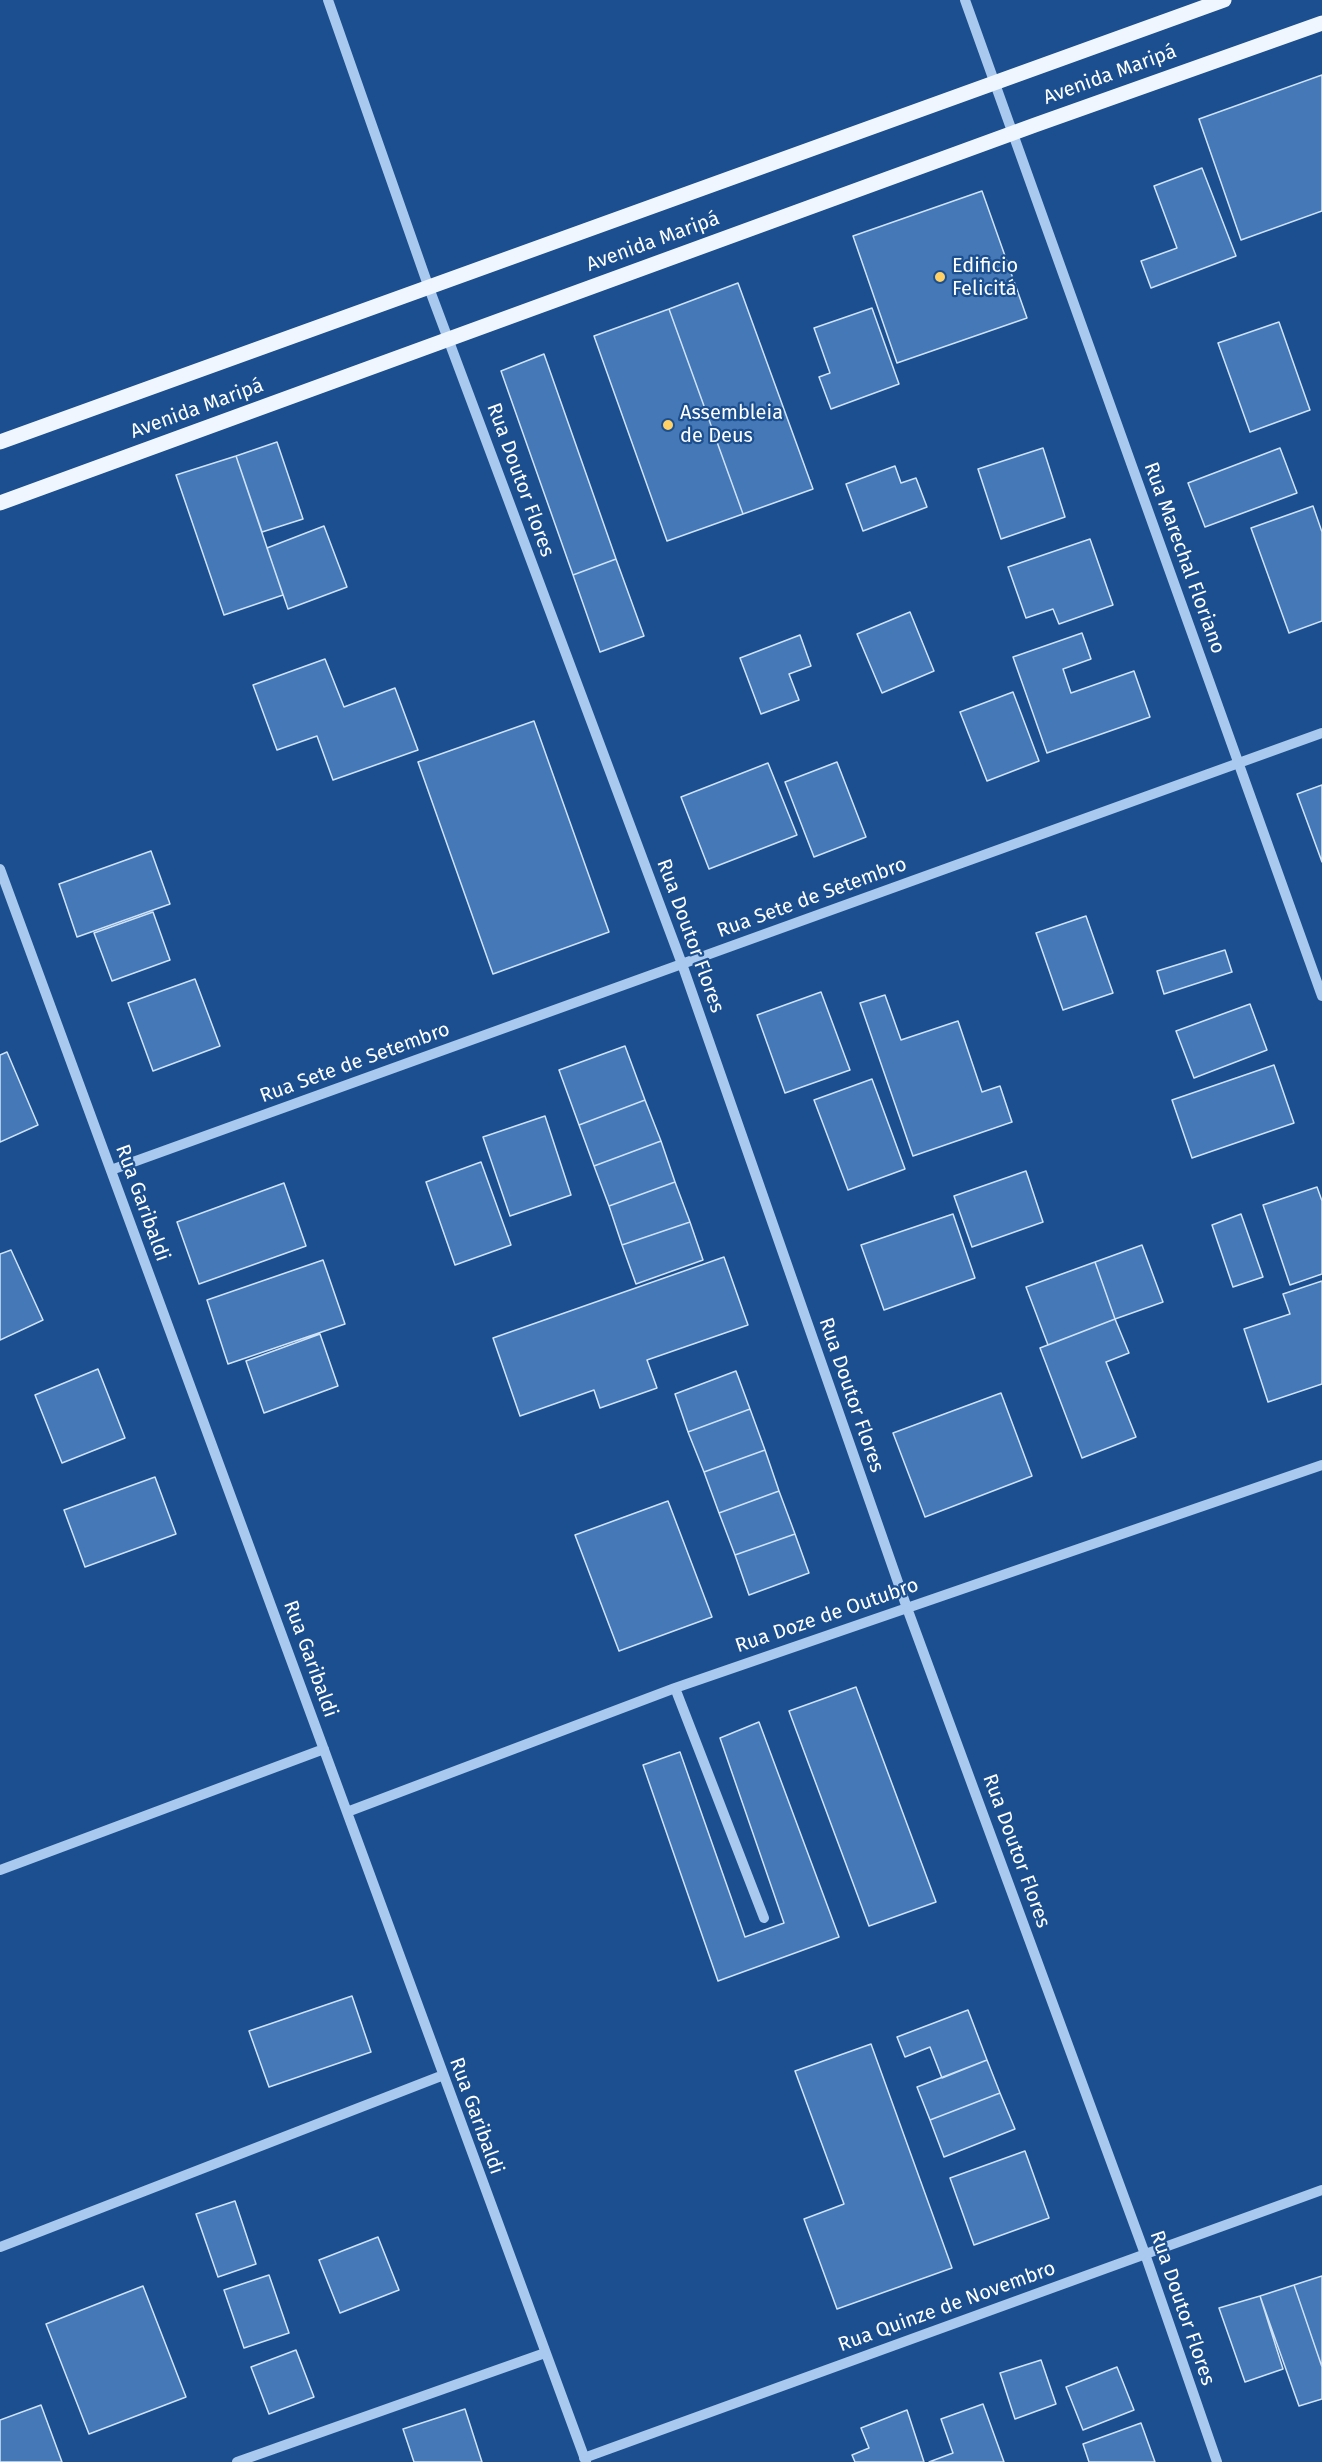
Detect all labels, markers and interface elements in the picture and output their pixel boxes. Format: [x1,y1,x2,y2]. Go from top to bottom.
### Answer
street label: Avenida Maripá [1040,40,1180,110]
street label: Avenida Maripá [583,207,723,277]
place label: Edificio Felicitá [952,254,1018,301]
marker: Edificio Felicitá [933,270,947,284]
street label: Avenida Maripá [127,374,267,444]
street label: Rua Doutor Flores [481,400,559,560]
place label: Assembleia de Deus [680,401,783,448]
marker: Assembleia de Deus [661,418,675,432]
street label: Rua Marechal Floriano [1138,459,1230,657]
street label: Rua Sete de Setembro [714,852,910,944]
street label: Rua Doutor Flores [651,856,729,1016]
street label: Rua Sete de Setembro [257,1017,453,1109]
street label: Rua Garibaldi [110,1141,174,1265]
street label: Rua Doutor Flores [813,1314,889,1476]
street label: Rua Doze de Outubro [732,1573,922,1659]
street label: Rua Garibaldi [278,1597,342,1721]
street label: Rua Doutor Flores [977,1771,1055,1931]
street label: Rua Garibaldi [444,2054,508,2178]
street label: Rua Doutor Flores [1144,2227,1220,2389]
street label: Rua Quinze de Novembro [835,2256,1059,2358]

